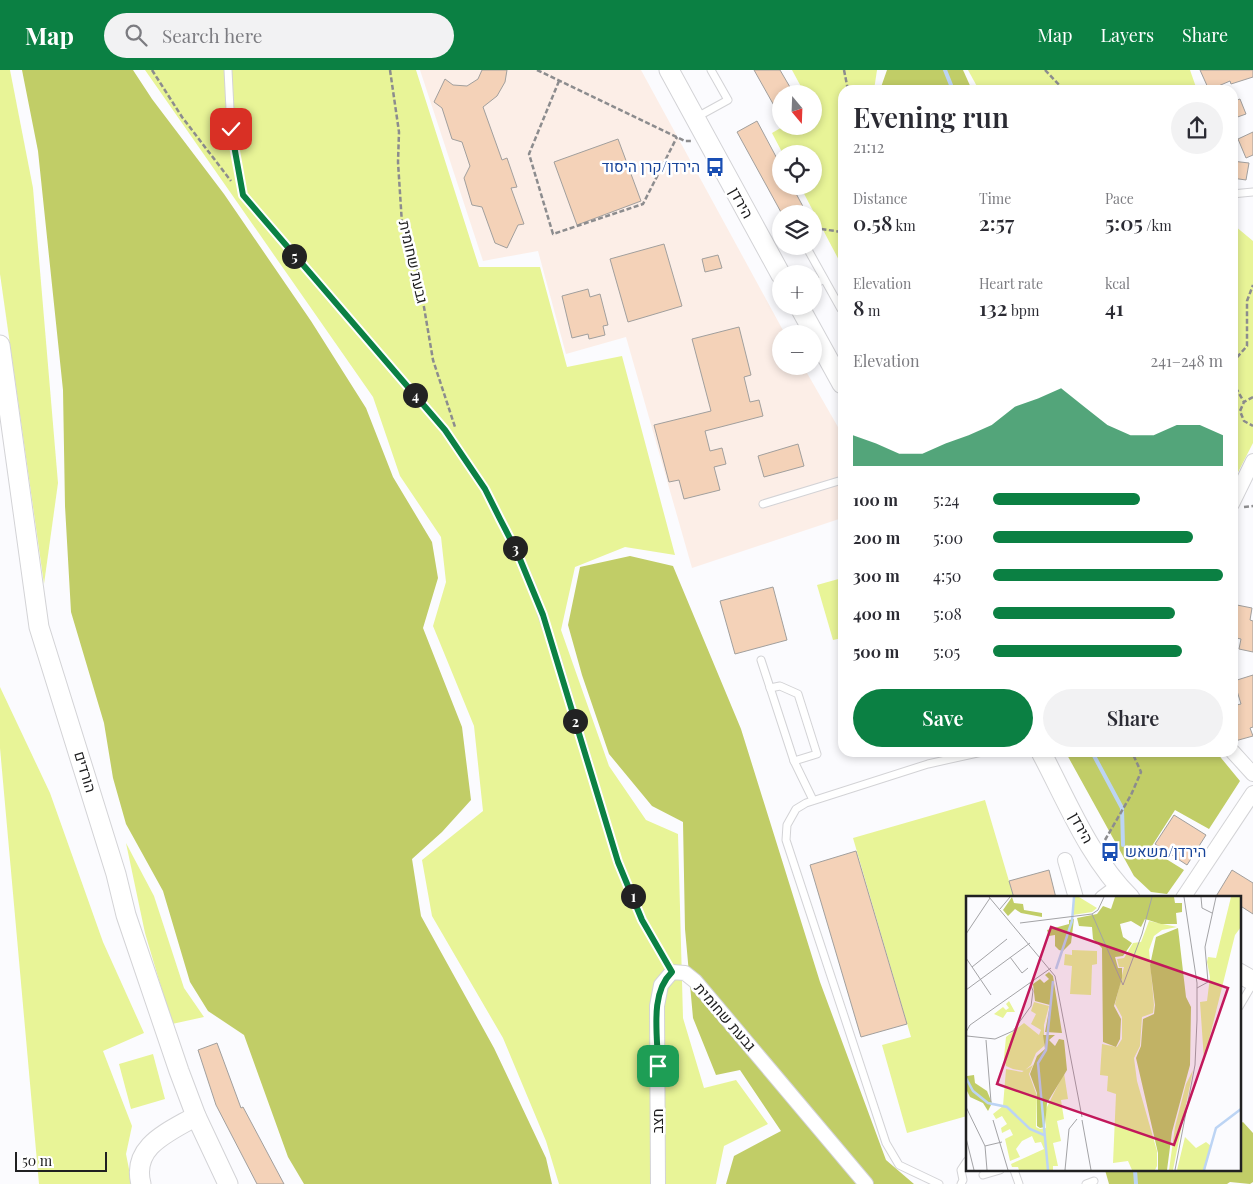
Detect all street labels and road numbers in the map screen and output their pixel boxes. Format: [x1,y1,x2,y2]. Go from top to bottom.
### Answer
street label: הירדן [725,183,759,222]
street label: גבעת שחומית [395,218,433,305]
street label: הורדים [70,748,102,795]
street label: הירדן [1065,808,1099,847]
street label: גבעת שחומית [691,978,761,1055]
street label: חצב [647,1108,667,1134]

